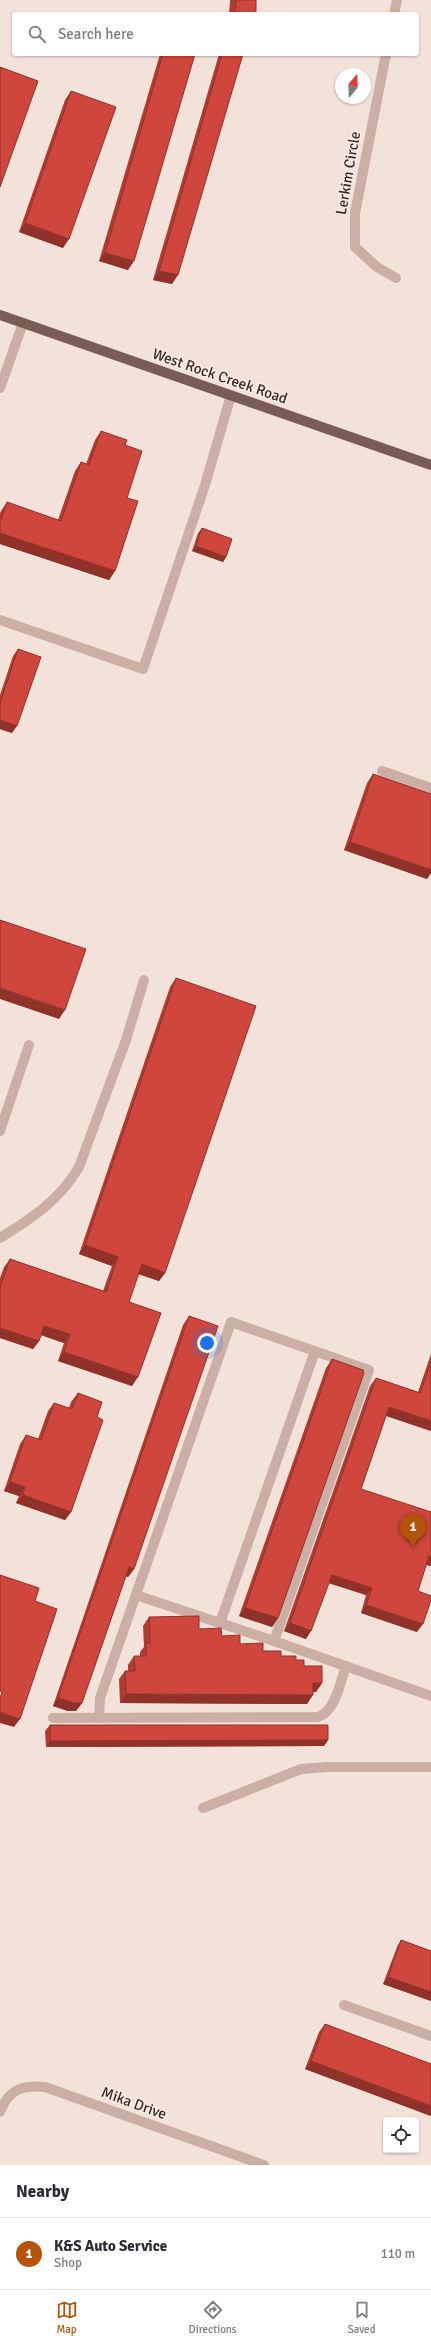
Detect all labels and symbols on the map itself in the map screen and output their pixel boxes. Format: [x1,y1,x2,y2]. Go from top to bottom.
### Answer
north arrow [335,68,371,104]
street label: Lerkim Circle [332,130,364,216]
street label: West Rock Creek Road [150,344,290,408]
your location [197,1333,217,1353]
pin: 1 [400,1514,426,1547]
street label: Mika Drive [99,2083,169,2123]

